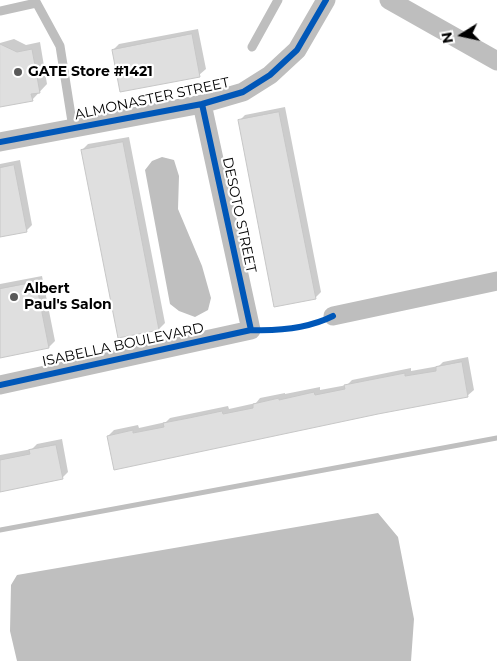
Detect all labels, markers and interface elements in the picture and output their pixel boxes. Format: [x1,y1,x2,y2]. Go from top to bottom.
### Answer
north arrow [437,10,487,60]
text: N [437,30,457,45]
place label: GATE Store #1421 [28,64,153,80]
marker: GATE Store #1421 [12,66,24,78]
street label: ALMONASTER STREET [73,74,231,124]
street label: DESOTO STREET [219,156,259,274]
place label: Albert Paul's Salon [24,281,112,314]
marker: Albert Paul's Salon [8,291,20,303]
street label: ISABELLA BOULEVARD [41,320,205,370]

